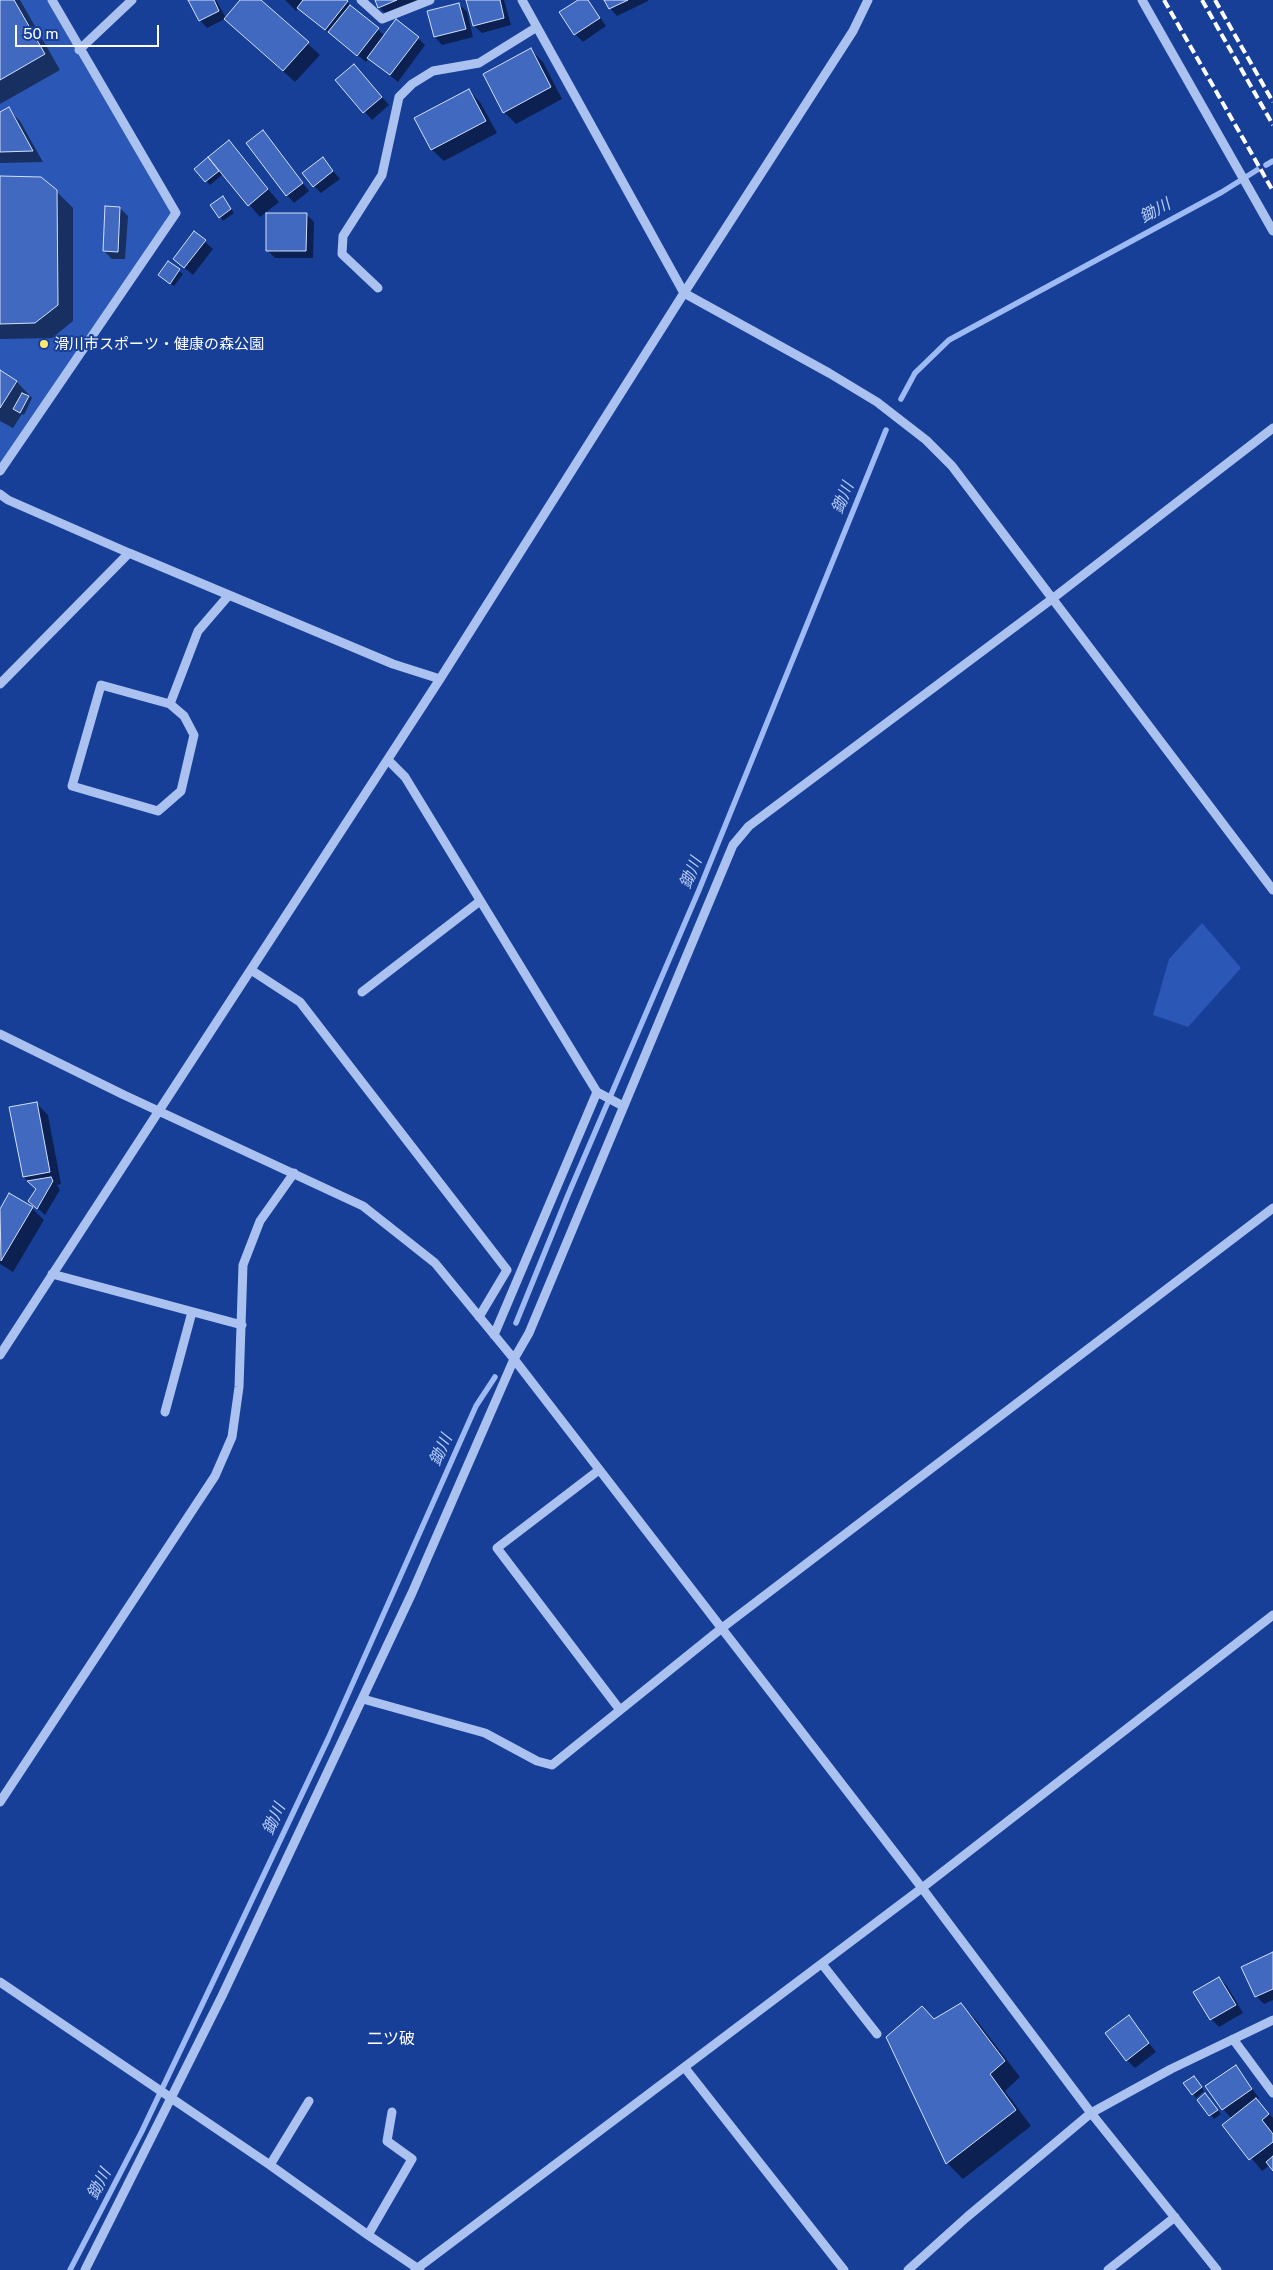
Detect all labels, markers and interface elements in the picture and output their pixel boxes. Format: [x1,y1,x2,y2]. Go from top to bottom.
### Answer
scale bar [18,15,161,47]
text: 50 m [23,25,58,42]
water label: 鋤川 [1136,195,1174,227]
place label: 滑川市スポーツ・健康の森公園 [54,335,264,353]
marker: 滑川市スポーツ・健康の森公園 [38,338,50,350]
water label: 鋤川 [828,480,858,516]
water label: 鋤川 [676,855,706,891]
water label: 鋤川 [426,1431,456,1469]
water label: 鋤川 [259,1800,289,1838]
district label: 二ツ破 [367,2029,415,2049]
water label: 鋤川 [83,2165,115,2203]

